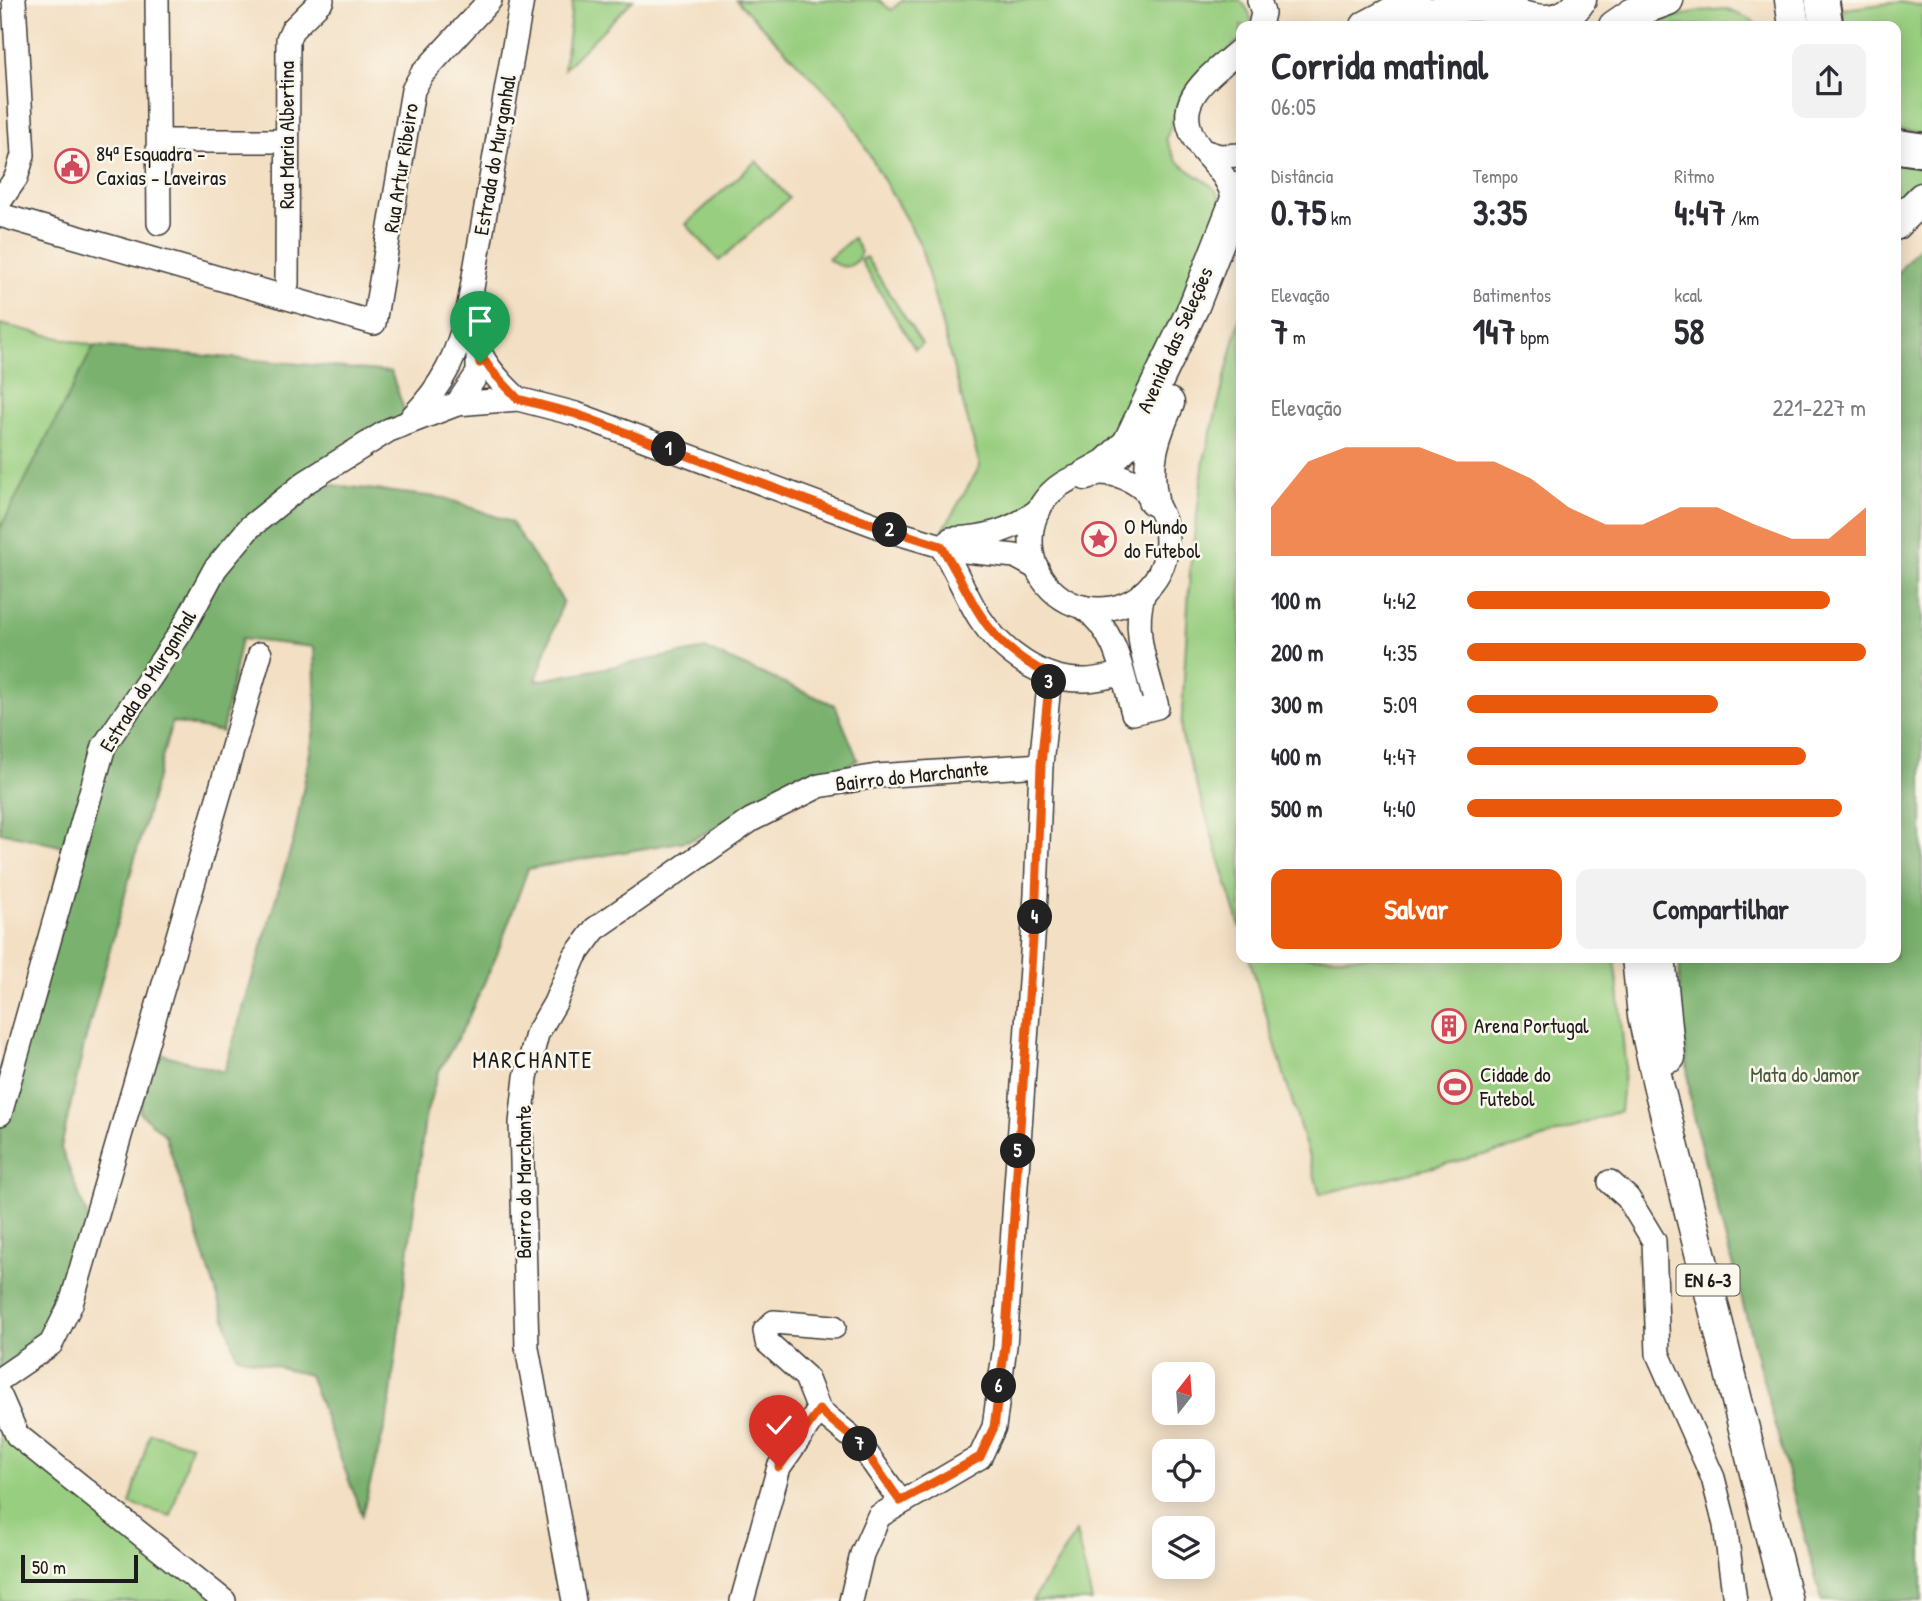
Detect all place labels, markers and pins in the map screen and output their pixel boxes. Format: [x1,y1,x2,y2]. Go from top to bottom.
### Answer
place label: 84ª Esquadra - Caxias - Laveiras [96,139,226,192]
public building icon: 84ª Esquadra - Caxias - Laveiras [53,147,91,185]
pin [450,291,510,363]
pin: 1 [652,432,686,466]
pin: 2 [872,512,908,548]
place label: O Mundo do Futebol [1124,512,1200,565]
place icon: O Mundo do Futebol [1080,520,1118,558]
pin: 3 [1032,664,1066,700]
pin: 4 [1018,900,1052,934]
building icon: Arena Portugal [1430,1007,1468,1045]
place label: Arena Portugal [1474,1011,1589,1040]
place label: Cidade do Futebol [1479,1060,1551,1113]
sports icon: Cidade do Futebol [1436,1068,1474,1106]
pin: 5 [1000,1134,1036,1168]
pin: 6 [982,1368,1016,1404]
pin [749,1395,809,1467]
pin: 7 [842,1426,878,1462]

